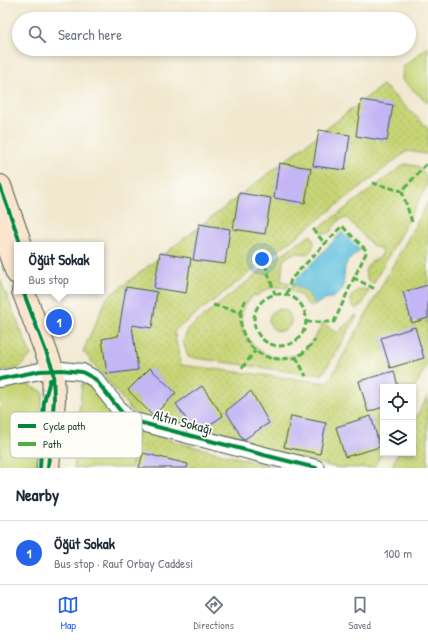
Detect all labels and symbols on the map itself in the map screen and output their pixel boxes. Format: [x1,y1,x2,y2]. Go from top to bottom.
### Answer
your location [252,249,272,269]
pin: 1 [46,307,72,337]
street label: Altın Sokağı [151,404,215,440]
legend [10,412,142,458]
text: Cycle path [43,419,86,433]
text: Path [43,437,61,451]

